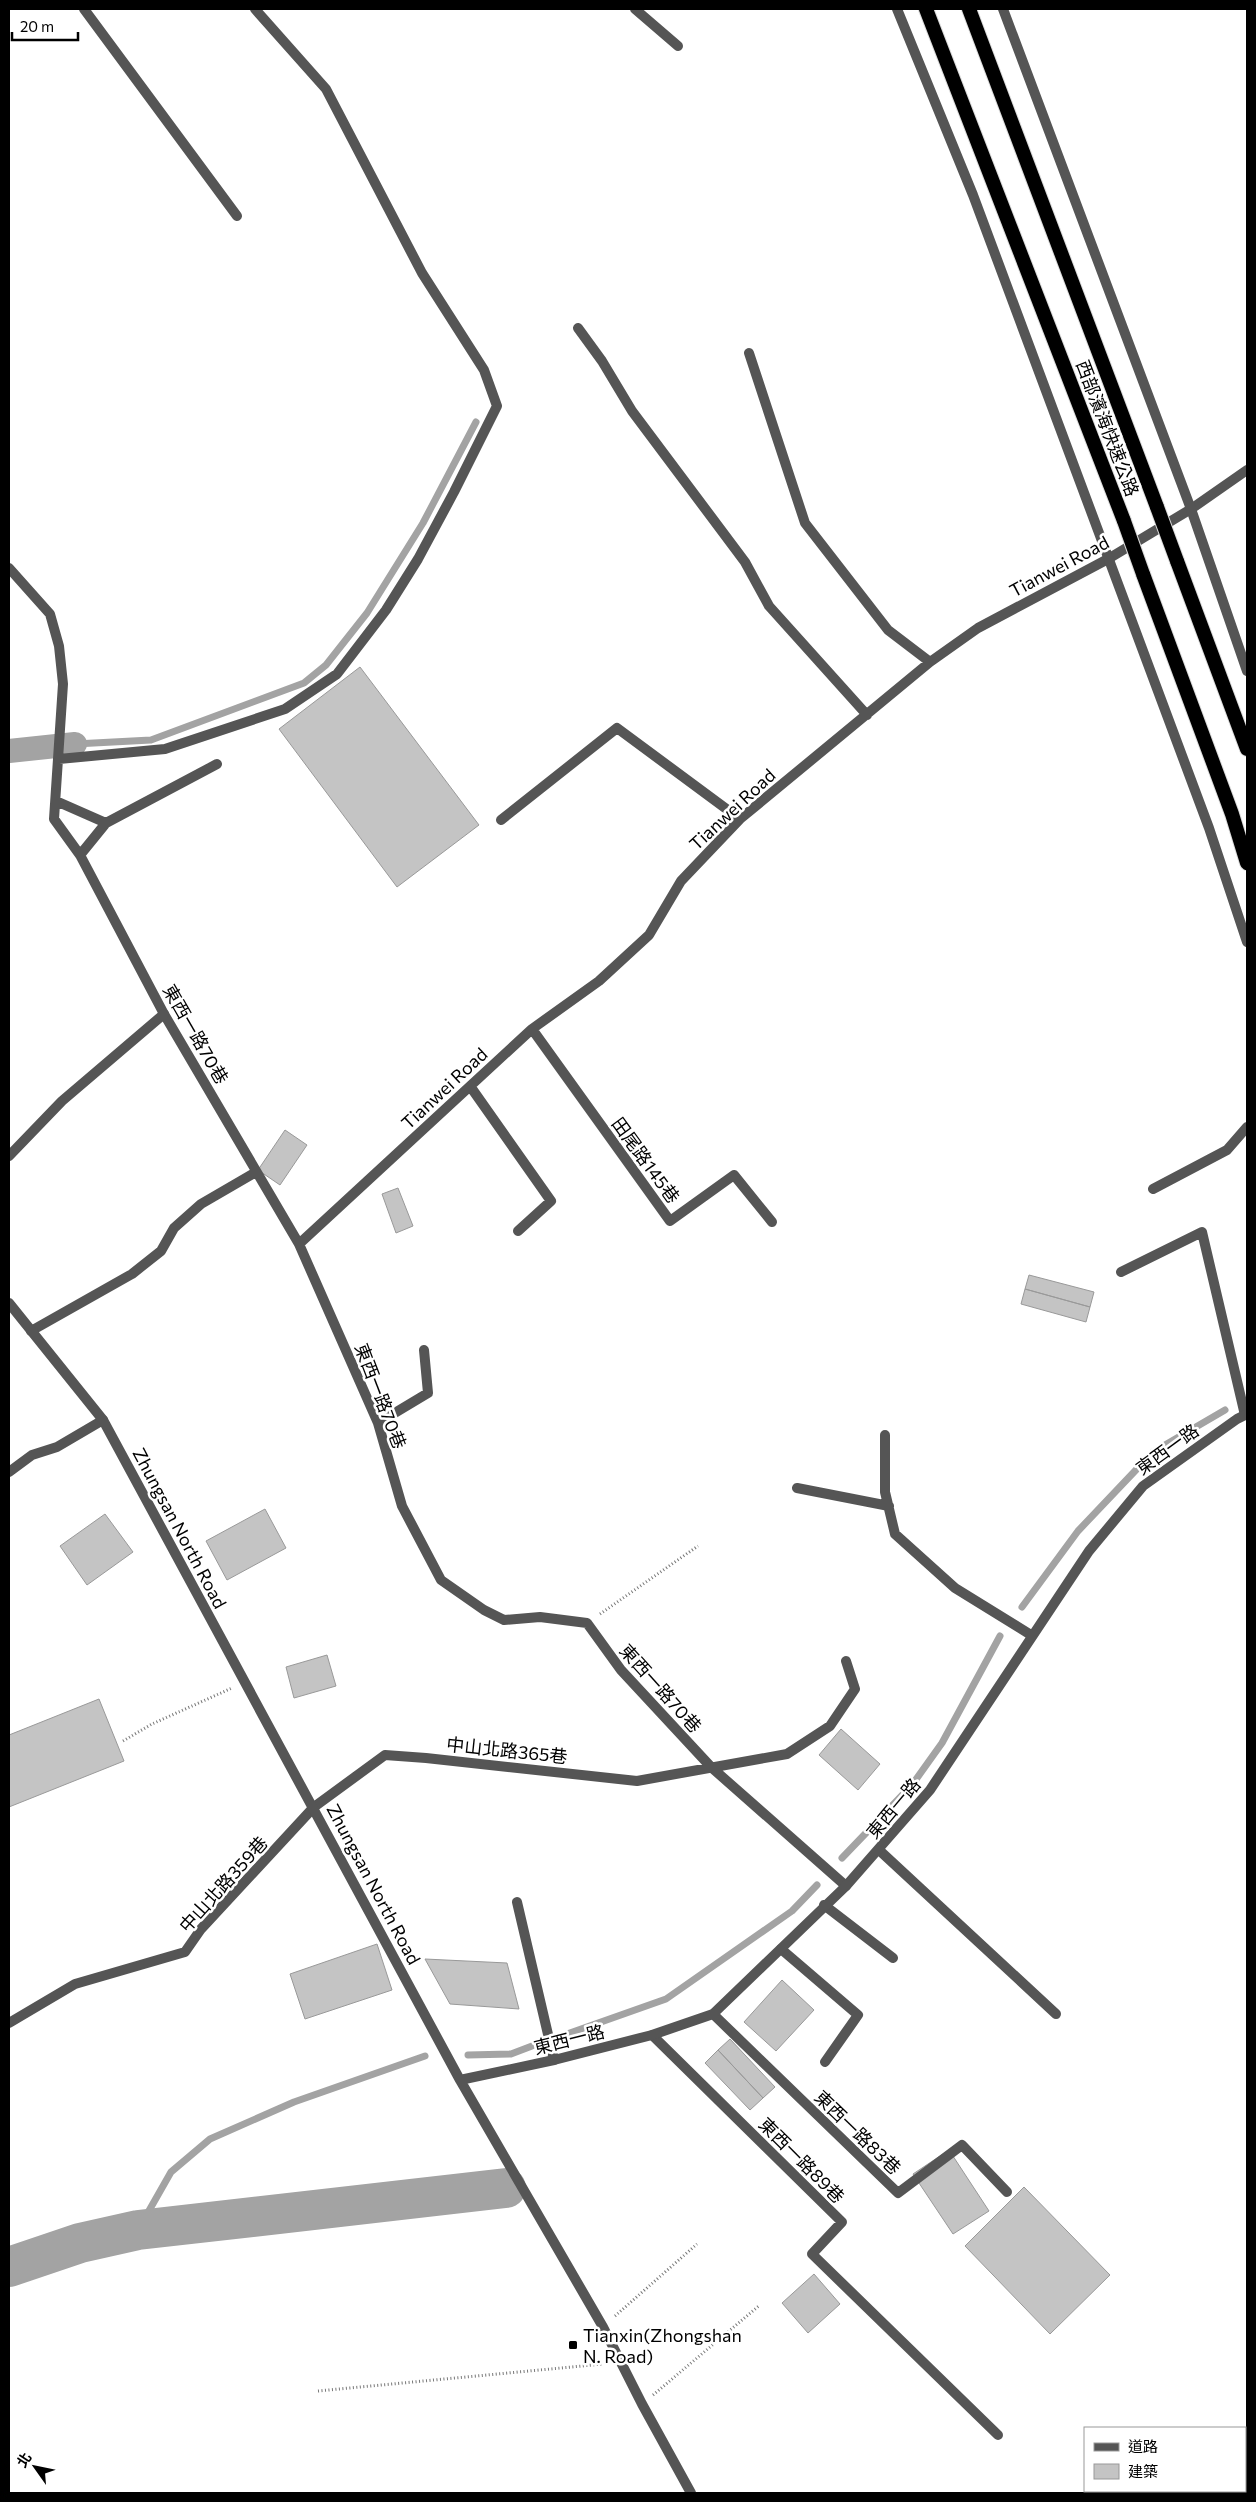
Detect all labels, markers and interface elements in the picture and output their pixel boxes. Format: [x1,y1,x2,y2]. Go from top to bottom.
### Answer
scale bar [12,10,79,42]
text: 20 m [20,17,54,35]
street label: 西部濱海快速公路 [1072,357,1144,499]
street label: Tianwei Road [1006,531,1112,601]
street label: Tianwei Road [684,764,780,854]
street label: 東西一路70巷 [159,980,233,1088]
street label: Tianwei Road [396,1043,492,1133]
street label: 田尾路145巷 [607,1113,685,1207]
street label: 東西一路70巷 [351,1340,411,1452]
street label: 東西一路 [1131,1419,1203,1479]
street label: Zhungsan North Road [128,1444,232,1612]
street label: 東西一路70巷 [616,1639,706,1737]
street label: 中山北路365巷 [445,1733,569,1767]
street label: 東西一路 [861,1773,925,1843]
street label: Zhungsan North Road [322,1800,426,1968]
street label: 中山北路359巷 [174,1831,272,1937]
street label: 東西一路 [531,2020,607,2058]
street label: 東西一路83巷 [810,2085,906,2179]
street label: 東西一路89巷 [755,2113,849,2207]
place label: Tianxin(Zhongshan N. Road) [583,2324,742,2367]
marker: Tianxin(Zhongshan N. Road) [567,2339,579,2351]
legend [1084,2427,1246,2492]
text: 道路 [1128,2437,1158,2455]
north arrow [10,2442,60,2492]
text: 北 [13,2449,35,2470]
text: 建築 [1128,2462,1158,2480]

